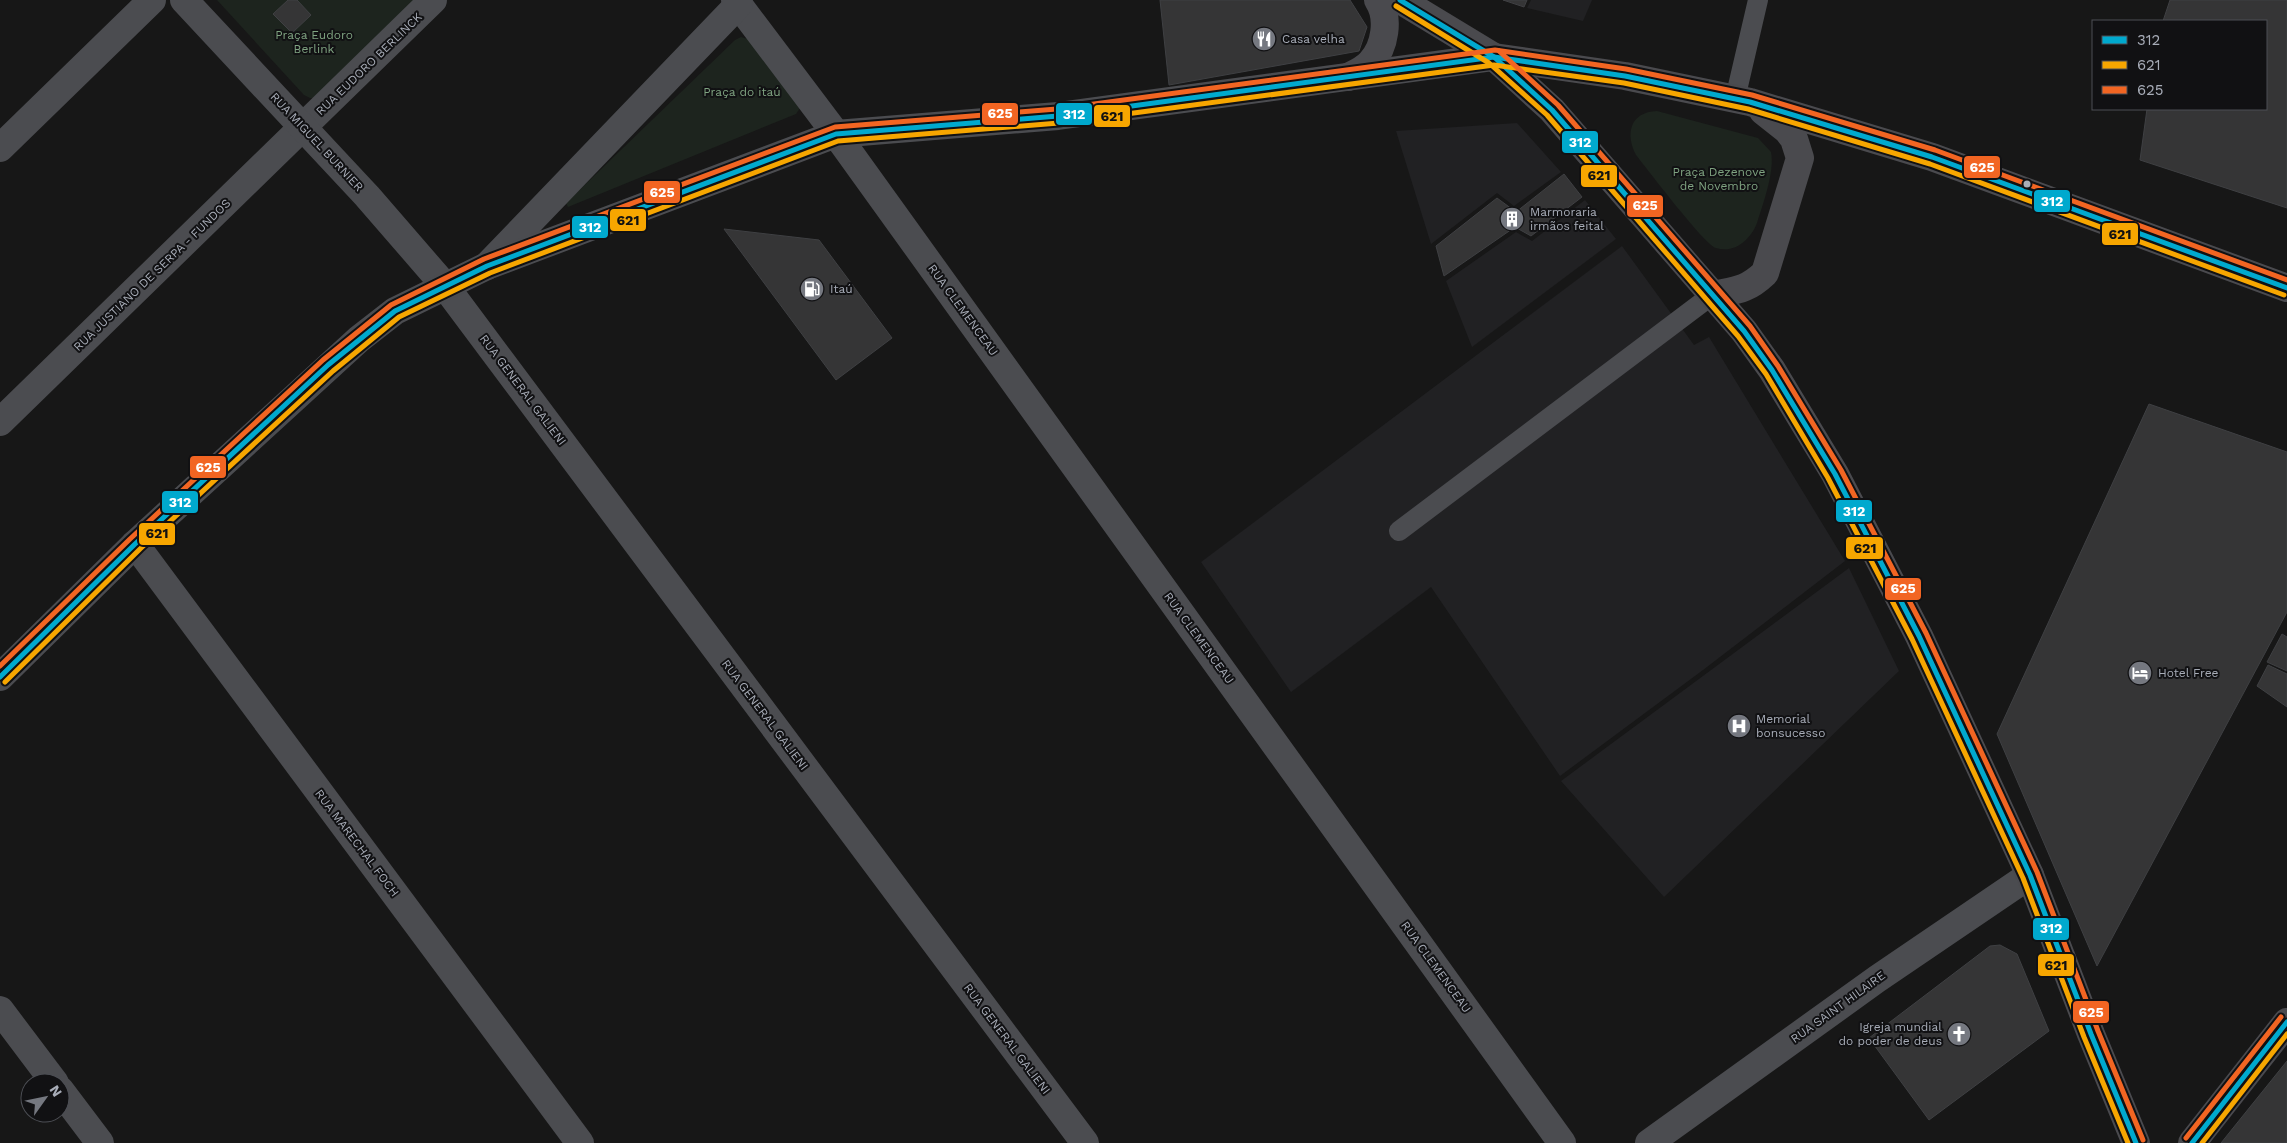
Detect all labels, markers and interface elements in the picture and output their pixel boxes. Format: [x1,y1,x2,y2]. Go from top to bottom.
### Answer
street label: RUA EUDORO BERLINCK [313,10,425,118]
legend [2092,20,2267,110]
restaurant icon: Casa velha [1251,26,1277,52]
park label: Praça Eudoro Berlink [275,28,353,56]
text: 312 [2137,31,2160,49]
place label: Casa velha [1282,32,1345,46]
text: 621 [2137,56,2161,74]
text: 625 [2137,81,2164,99]
park label: Praça do itaú [703,85,781,99]
street label: RUA MIGUEL BURNIER [268,90,366,194]
line badge: 625 [981,102,1019,126]
line badge: 312 [1055,102,1093,126]
line badge: 621 [1093,104,1131,128]
text: 625 [987,105,1013,121]
text: 312 [1063,106,1085,122]
text: 621 [1100,108,1124,124]
line badge: 312 [1561,130,1599,154]
text: 312 [1569,134,1591,150]
line badge: 625 [1963,155,2001,179]
text: 625 [1969,159,1995,175]
line badge: 621 [1580,164,1618,188]
park label: Praça Dezenove de Novembro [1673,165,1765,193]
text: 621 [1587,167,1611,183]
unlabelled marker [2022,179,2032,189]
line badge: 625 [643,180,681,204]
text: 625 [649,184,675,200]
line badge: 312 [2033,189,2071,213]
text: 312 [2041,193,2063,209]
line badge: 625 [1626,194,1664,218]
street label: RUA JUSTIANO DE SERPA - FUNDOS [71,196,233,354]
text: 625 [1632,197,1658,213]
place label: Marmoraria irmãos feital [1530,205,1604,233]
building icon: Marmoraria irmãos feital [1499,206,1525,232]
line badge: 621 [609,208,647,232]
text: 621 [616,212,640,228]
line badge: 312 [571,215,609,239]
text: 312 [579,219,601,235]
line badge: 621 [2101,222,2139,246]
text: 621 [2108,226,2132,242]
street label: RUA CLEMENCEAU [925,262,1001,358]
fuel station icon: Itaú [799,276,825,302]
place label: Itaú [830,282,853,296]
street label: RUA GENERAL GALIENI [477,332,569,448]
line badge: 625 [189,455,227,479]
text: 625 [195,459,221,475]
line badge: 312 [161,490,199,514]
text: 312 [169,494,191,510]
line badge: 312 [1835,499,1873,523]
text: 312 [1843,503,1865,519]
line badge: 621 [138,522,176,546]
text: 621 [145,525,169,541]
line badge: 621 [1845,536,1884,560]
text: 621 [1853,540,1877,556]
line badge: 625 [1884,577,1922,601]
text: 625 [1890,580,1916,596]
street label: RUA CLEMENCEAU [1161,590,1237,686]
street label: RUA GENERAL GALIENI [719,657,811,773]
hotel icon: Hotel Free [2127,660,2153,686]
place label: Hotel Free [2158,666,2219,680]
place label: Memorial bonsucesso [1756,712,1825,740]
hospital icon: Memorial bonsucesso [1726,713,1752,739]
street label: RUA MARECHAL FOCH [312,787,402,899]
line badge: 312 [2032,917,2070,941]
street label: RUA CLEMENCEAU [1398,919,1474,1015]
text: 312 [2040,920,2062,936]
line badge: 621 [2037,953,2075,977]
text: 621 [2044,957,2068,973]
street label: RUA SAINT HILAIRE [1788,968,1888,1046]
street label: RUA GENERAL GALIENI [961,981,1053,1097]
line badge: 625 [2072,1000,2110,1024]
text: 625 [2078,1004,2104,1020]
place label: Igreja mundial do poder de deus [1839,1020,1942,1048]
church icon: Igreja mundial do poder de deus [1946,1021,1972,1047]
north arrow [20,1073,70,1123]
text: N [46,1082,65,1100]

